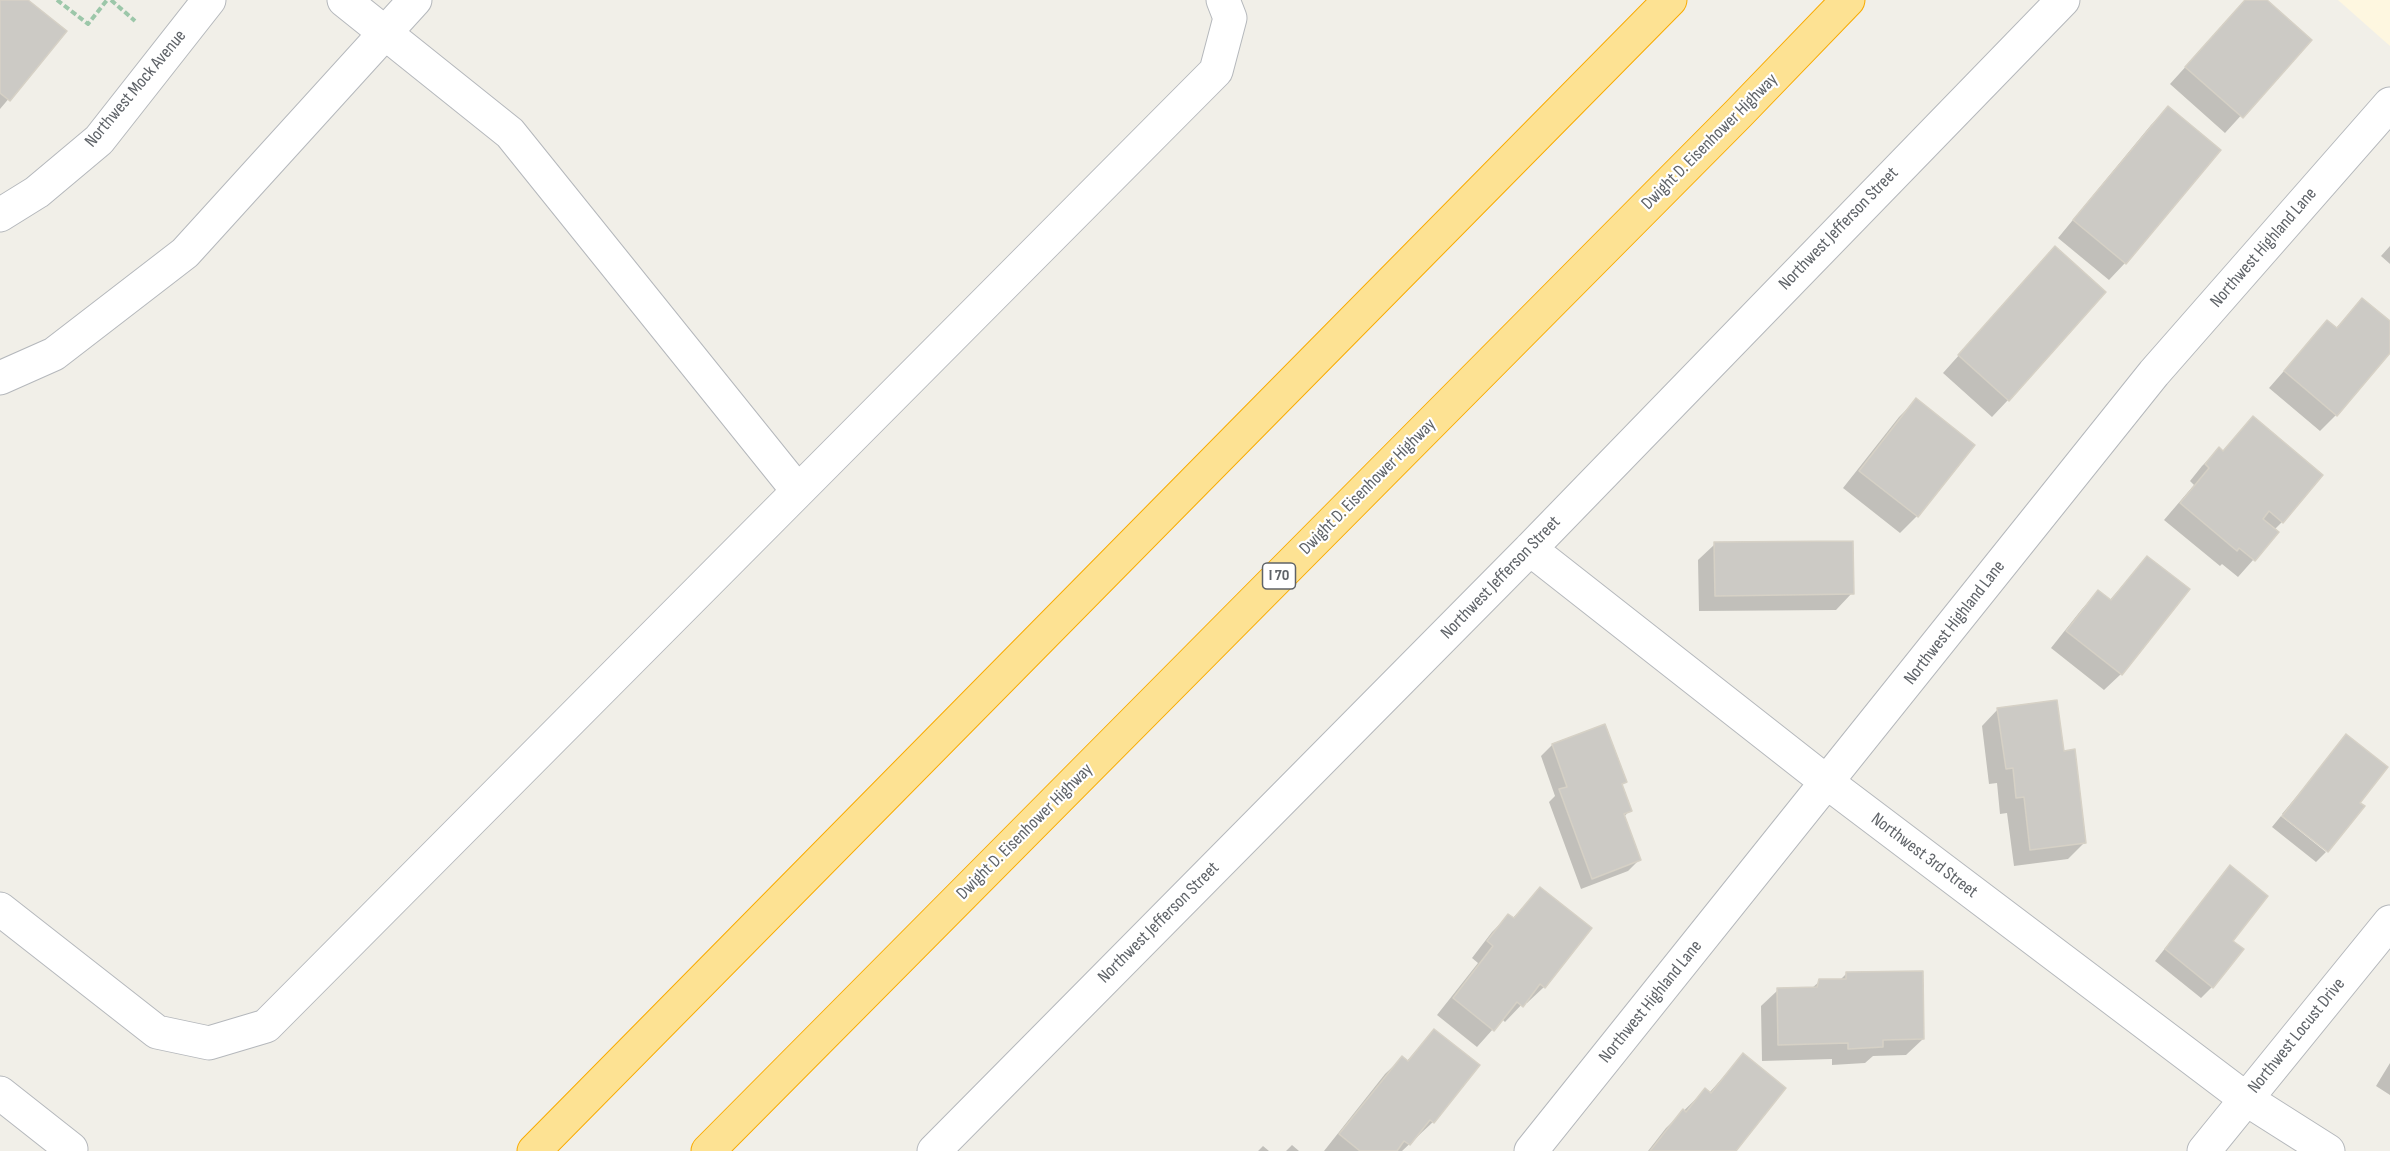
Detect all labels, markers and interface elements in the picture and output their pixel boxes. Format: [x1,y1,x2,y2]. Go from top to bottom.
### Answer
street label: Northwest Mock Avenue [81,26,191,152]
street label: Dwight D. Eisenhower Highway [1637,69,1783,215]
street label: Northwest Jefferson Street [1775,163,1903,295]
street label: Northwest Highland Lane [2206,184,2322,312]
street label: Dwight D. Eisenhower Highway [1295,414,1441,560]
street label: Northwest Jefferson Street [1437,512,1565,644]
street label: Northwest Highland Lane [1900,557,2010,689]
road number: I 70 [1262,563,1296,589]
street label: Dwight D. Eisenhower Highway [952,759,1098,905]
street label: Northwest 3rd Street [1866,809,1982,903]
street label: Northwest Jefferson Street [1094,858,1224,988]
street label: Northwest Highland Lane [1595,936,1707,1068]
street label: Northwest Locust Drive [2244,974,2350,1098]

